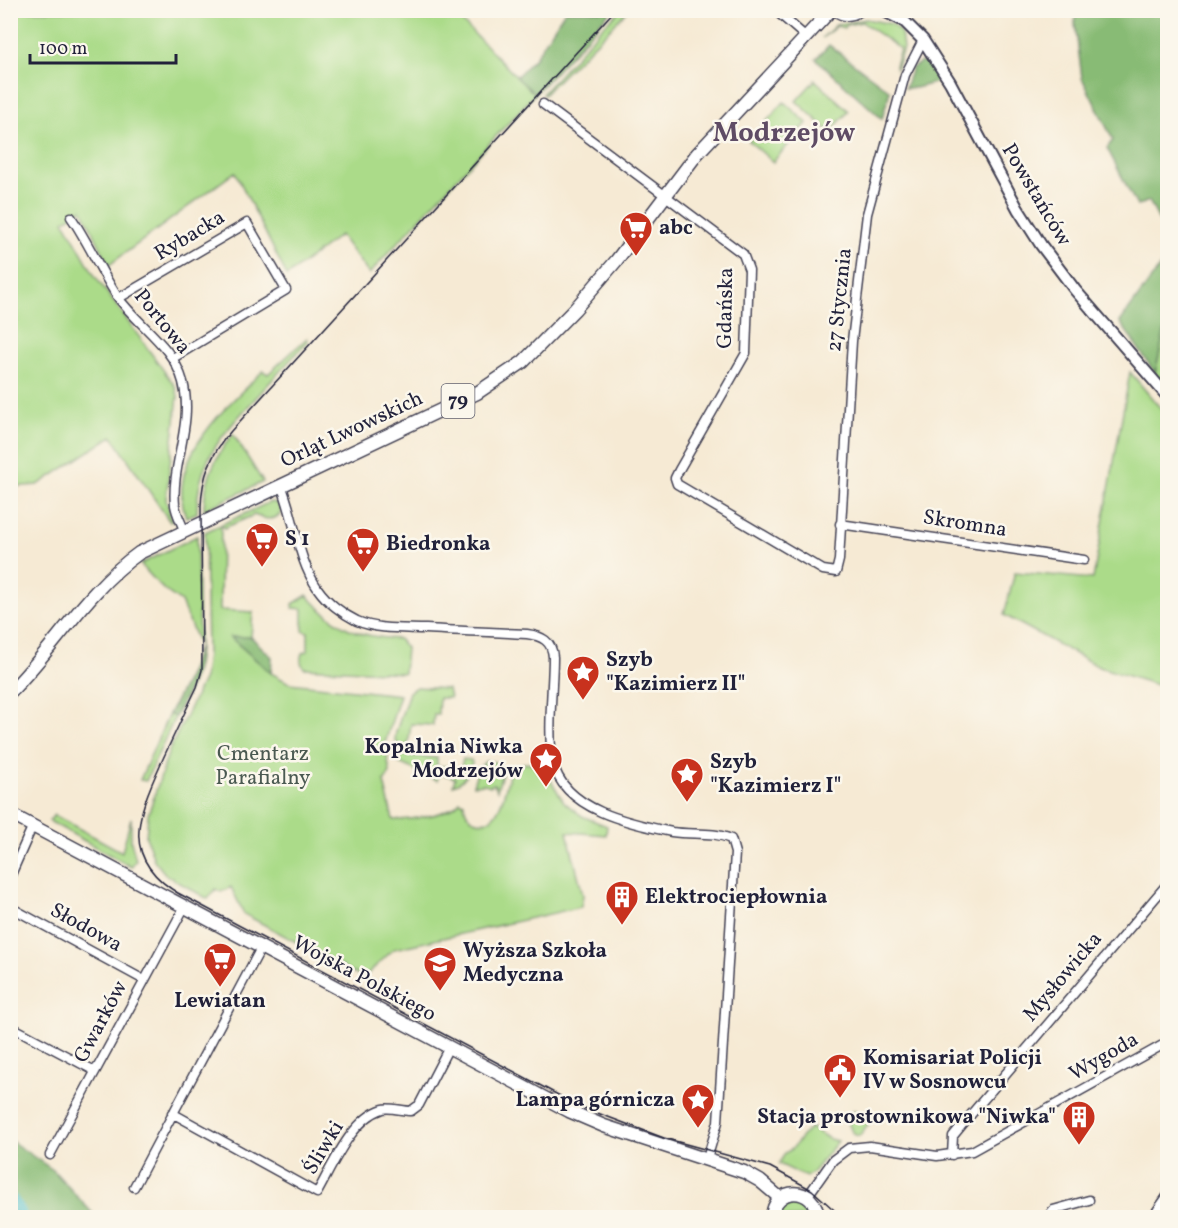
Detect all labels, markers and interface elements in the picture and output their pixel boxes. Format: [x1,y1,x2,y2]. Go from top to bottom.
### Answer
scale bar [30,27,176,65]
text: 100 m [39,37,88,62]
district label: Modrzejów [713,115,855,153]
street label: Powstańców [994,138,1078,252]
street label: Rybacka [149,204,231,268]
supermarket icon: abc [618,210,654,257]
place label: abc [659,214,693,243]
street label: 27 Stycznia [820,247,860,353]
street label: Gdańska [711,267,741,349]
street label: Portowa [127,283,197,361]
street label: Orląt Lwowskich [276,384,428,476]
road number: 79 [442,384,474,418]
street label: Skromna [921,503,1009,545]
supermarket icon: S 1 [244,521,280,568]
place label: S 1 [285,525,309,554]
supermarket icon: Biedronka [345,526,381,573]
place label: Biedronka [386,530,491,559]
place label: Szyb "Kazimierz II" [606,646,746,699]
place icon: Szyb "Kazimierz II" [565,654,601,701]
place label: Kopalnia Niwka Modrzejów [365,733,523,786]
park label: Cmentarz Parafialny [216,740,311,793]
place icon: Kopalnia Niwka Modrzejów [528,741,564,788]
place label: Szyb "Kazimierz I" [710,748,842,801]
place icon: Szyb "Kazimierz I" [669,756,705,803]
building icon: Elektrociepłownia [604,879,640,926]
place label: Elektrociepłownia [645,883,827,912]
street label: Słodowa [45,896,127,960]
street label: Mysłowicka [1017,926,1109,1028]
street label: Wojska Polskiego [287,929,441,1029]
place label: Wyższa Szkoła Medyczna [463,937,607,990]
supermarket icon: Lewiatan [202,941,238,988]
school or university icon: Wyższa Szkoła Medyczna [422,945,458,992]
street label: Gwarków [67,976,135,1068]
place label: Lewiatan [174,987,266,1016]
street label: Wygoda [1064,1025,1144,1089]
place label: Komisariat Policji IV w Sosnowcu [863,1044,1042,1097]
public building icon: Komisariat Policji IV w Sosnowcu [822,1052,858,1099]
place icon: Lampa górnicza [680,1082,716,1129]
place label: Lampa górnicza [515,1086,675,1115]
building icon: Stacja prostownikowa "Niwka" [1061,1099,1097,1146]
place label: Stacja prostownikowa "Niwka" [757,1103,1056,1132]
street label: Śliwki [297,1116,351,1180]

